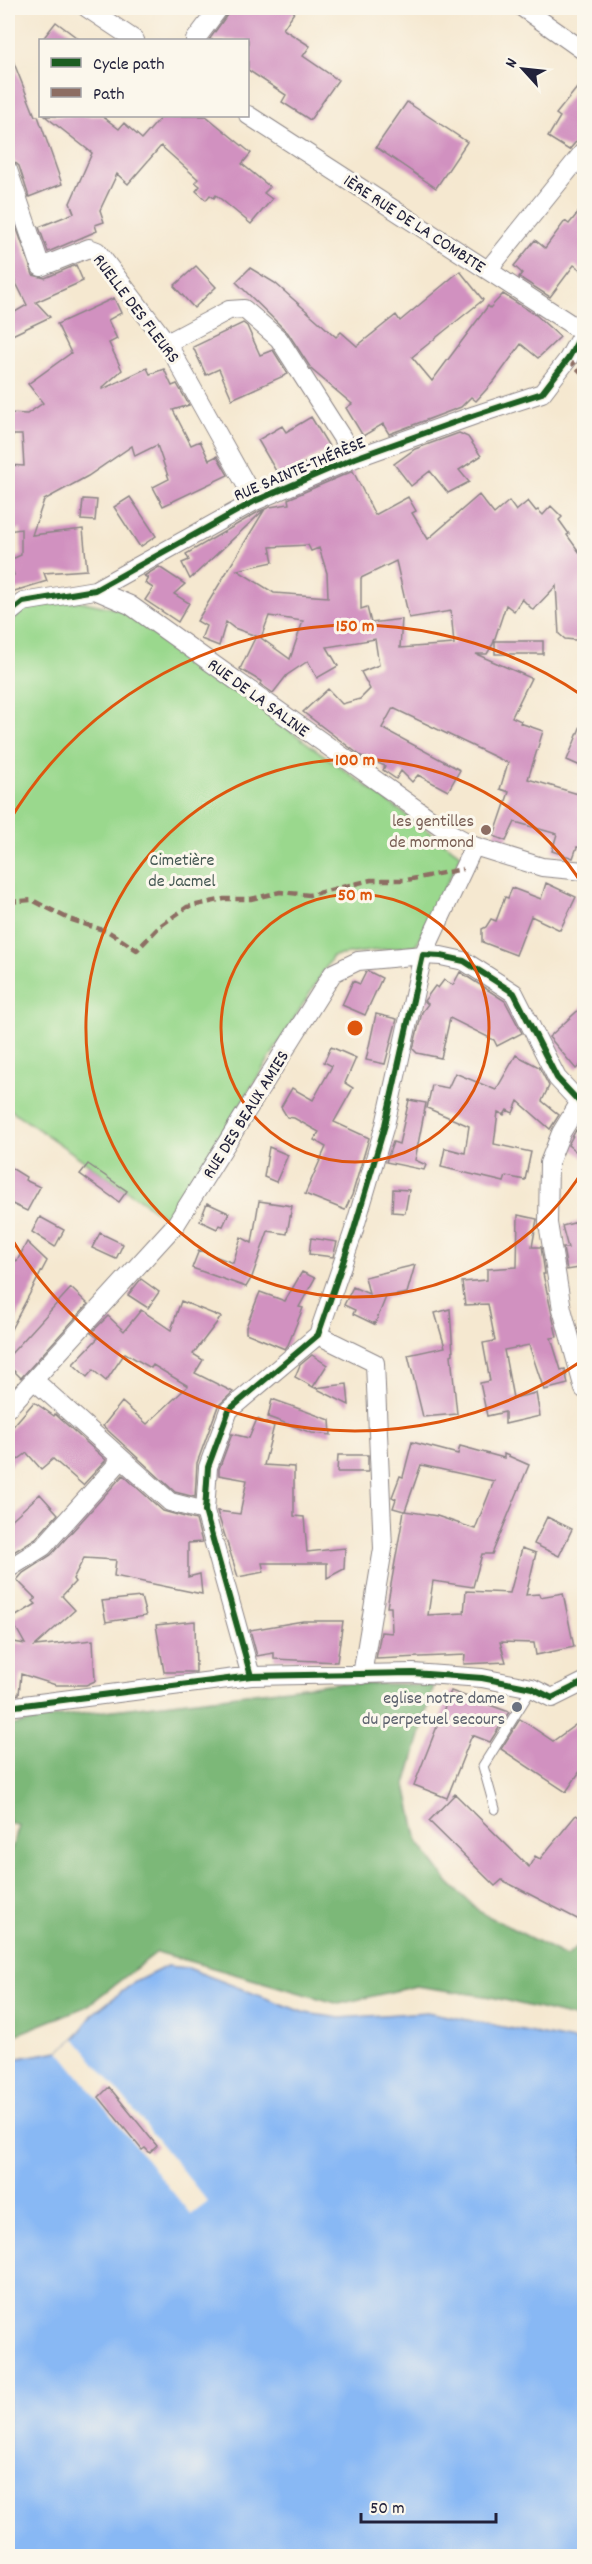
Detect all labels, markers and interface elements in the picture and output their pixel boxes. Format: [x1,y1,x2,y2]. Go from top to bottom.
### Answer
legend [39,39,249,117]
north arrow [493,39,553,99]
text: Cycle path [93,53,164,78]
text: N [500,54,524,72]
text: Path [93,83,125,108]
street label: 1ÈRE RUE DE LA COMBITE [338,170,490,281]
street label: RUELLE DES FLEURS [86,250,184,369]
street label: RUE SAINTE-THÉRÈSE [230,431,370,509]
text: 150 m [336,615,374,640]
street label: RUE DE LA SALINE [201,654,314,745]
text: 100 m [335,749,375,774]
place label: les gentilles de mormond [389,810,474,856]
marker: les gentilles de mormond [479,823,493,837]
park label: Cimetière de Jacmel [148,849,216,895]
text: 50 m [338,884,372,909]
centre of rings [345,1018,365,1038]
street label: RUE DES BEAUX AMIES [198,1046,297,1184]
place label: eglise notre dame du perpetuel secours [362,1687,505,1733]
marker: eglise notre dame du perpetuel secours [510,1700,524,1714]
scale bar [361,2486,496,2524]
text: 50 m [370,2497,405,2522]

